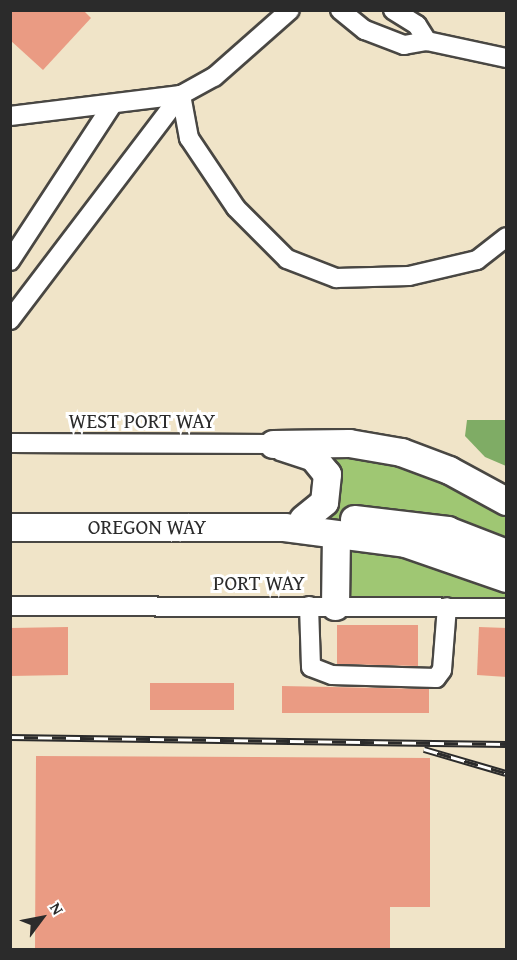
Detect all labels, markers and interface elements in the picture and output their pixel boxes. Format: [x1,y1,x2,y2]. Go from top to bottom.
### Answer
street label: WEST PORT WAY [69,408,215,434]
street label: OREGON WAY [88,514,206,540]
street label: PORT WAY [213,570,305,596]
north arrow [12,888,72,948]
text: N [44,898,70,919]

